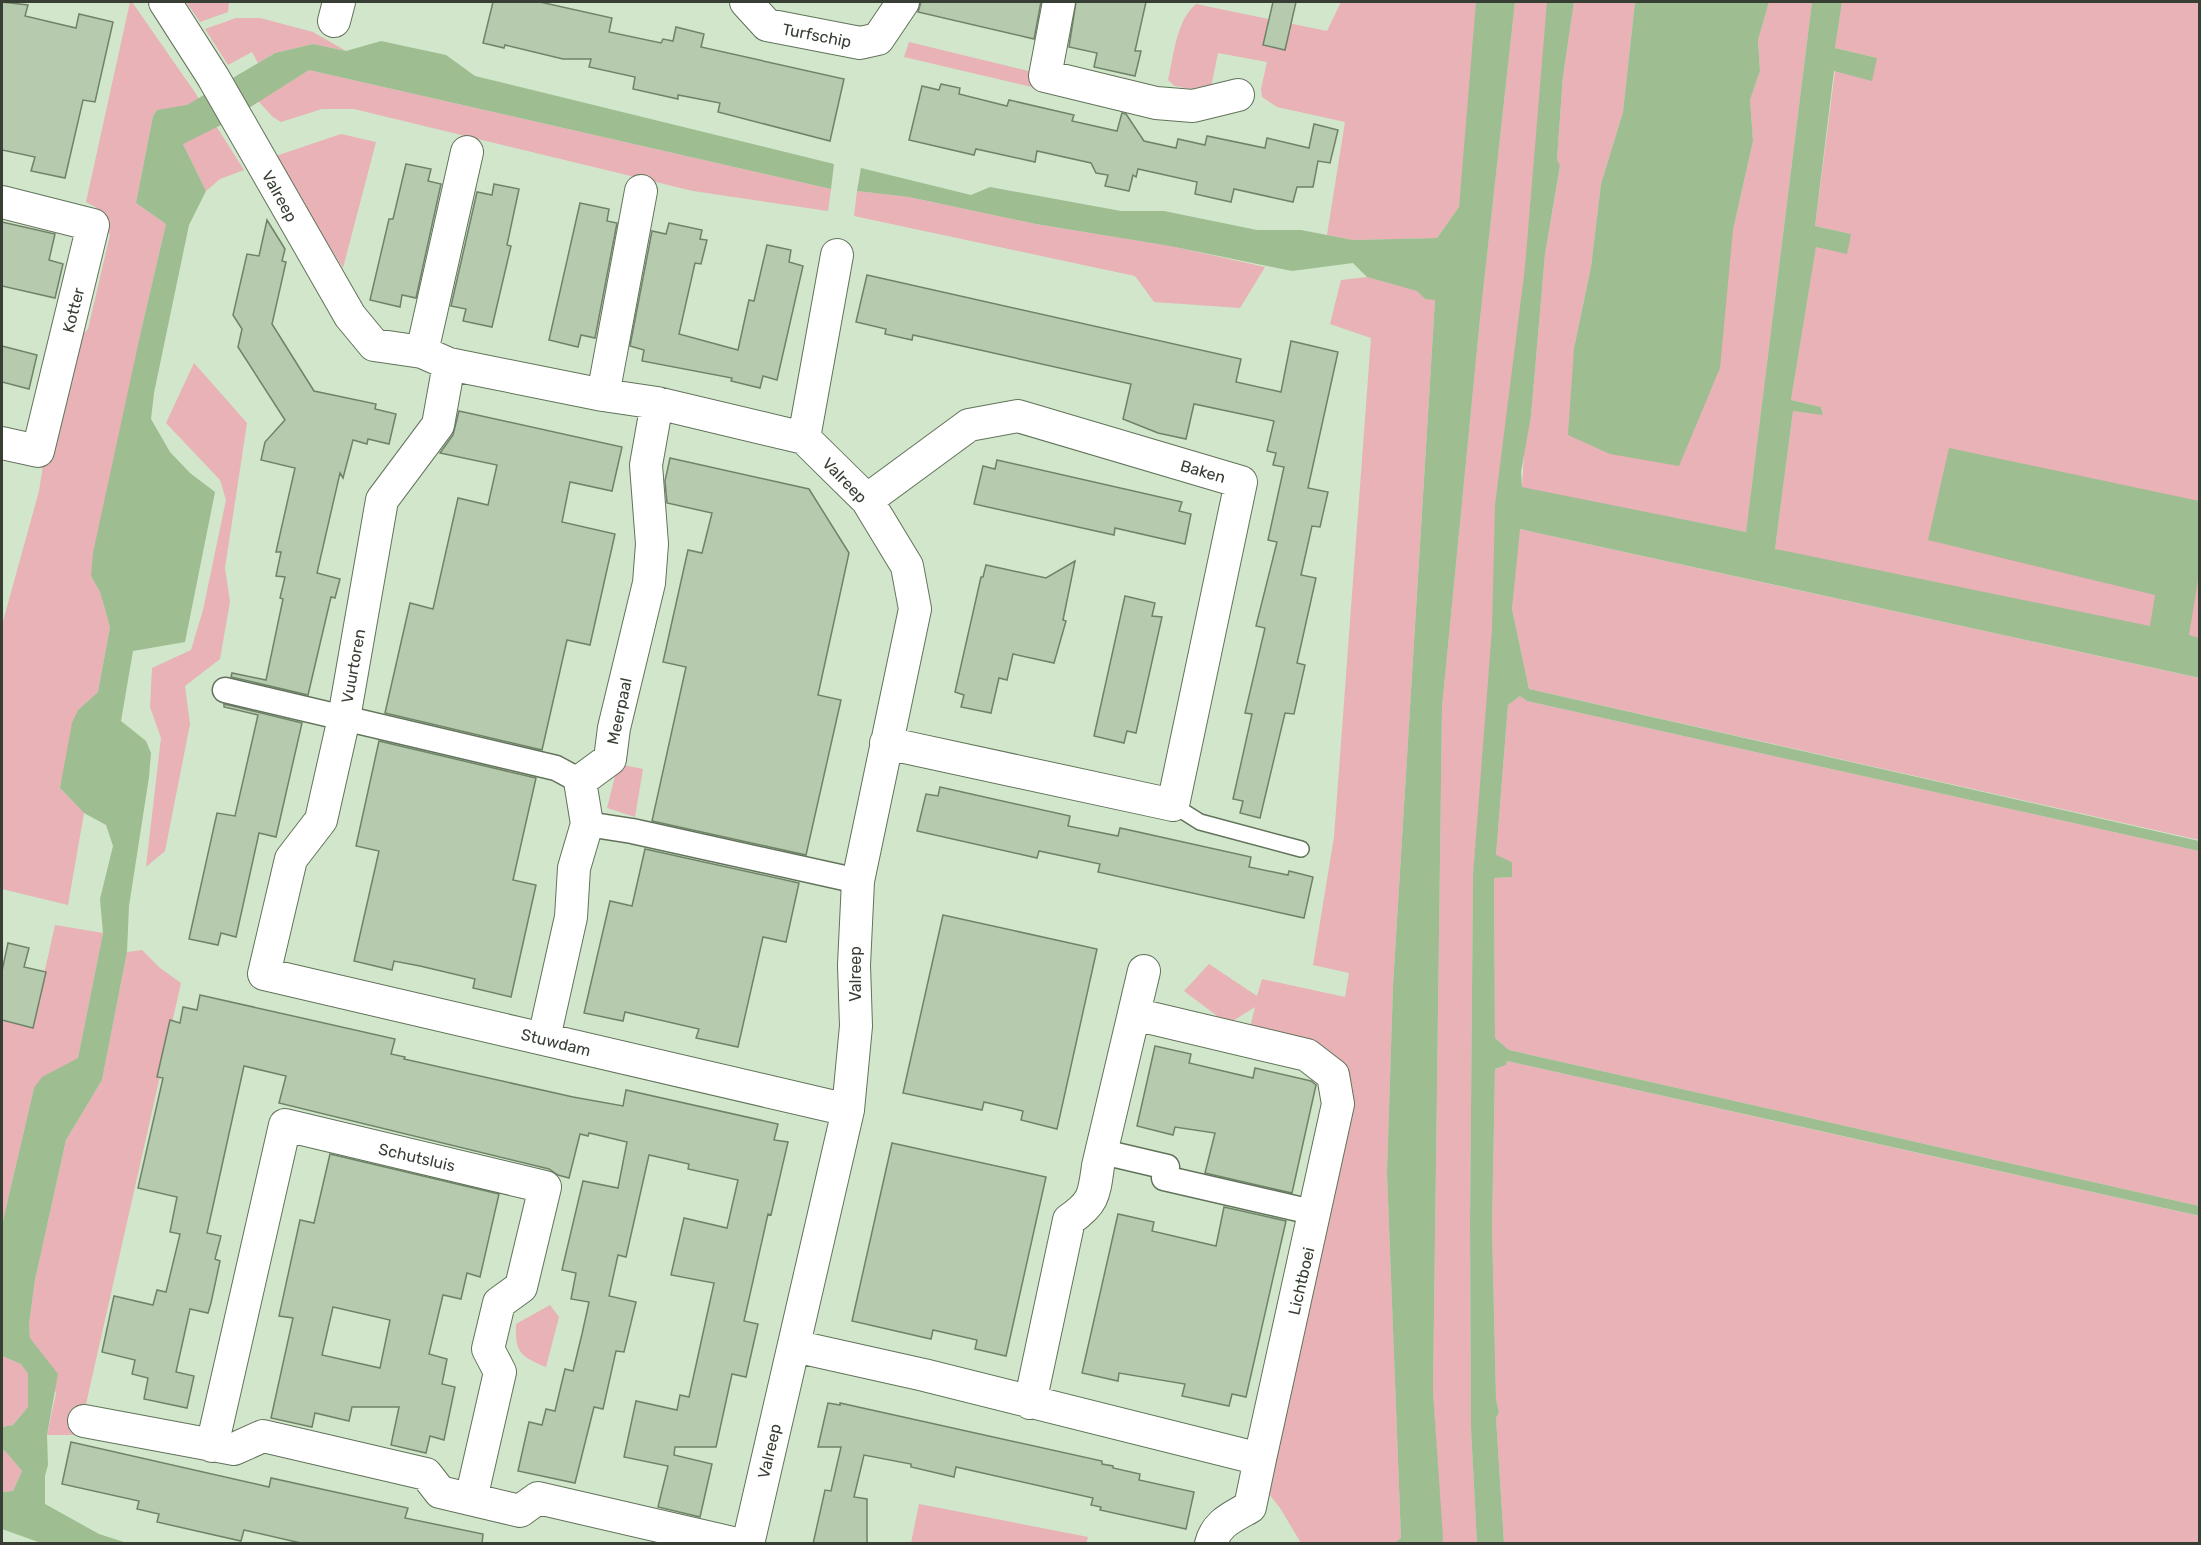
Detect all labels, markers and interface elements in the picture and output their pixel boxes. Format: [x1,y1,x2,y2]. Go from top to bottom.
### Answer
street label: Turfschip [781,19,853,51]
street label: Valreep [258,167,301,225]
street label: Kotter [59,286,88,335]
street label: Valreep [818,454,871,507]
street label: Baken [1178,456,1228,487]
street label: Vuurtoren [338,627,369,705]
street label: Meerpaal [603,676,636,746]
street label: Valreep [846,946,865,1002]
street label: Stuwdam [519,1025,593,1060]
street label: Schutsluis [377,1139,457,1176]
street label: Lichtboei [1284,1245,1319,1317]
street label: Valreep [754,1422,785,1480]

